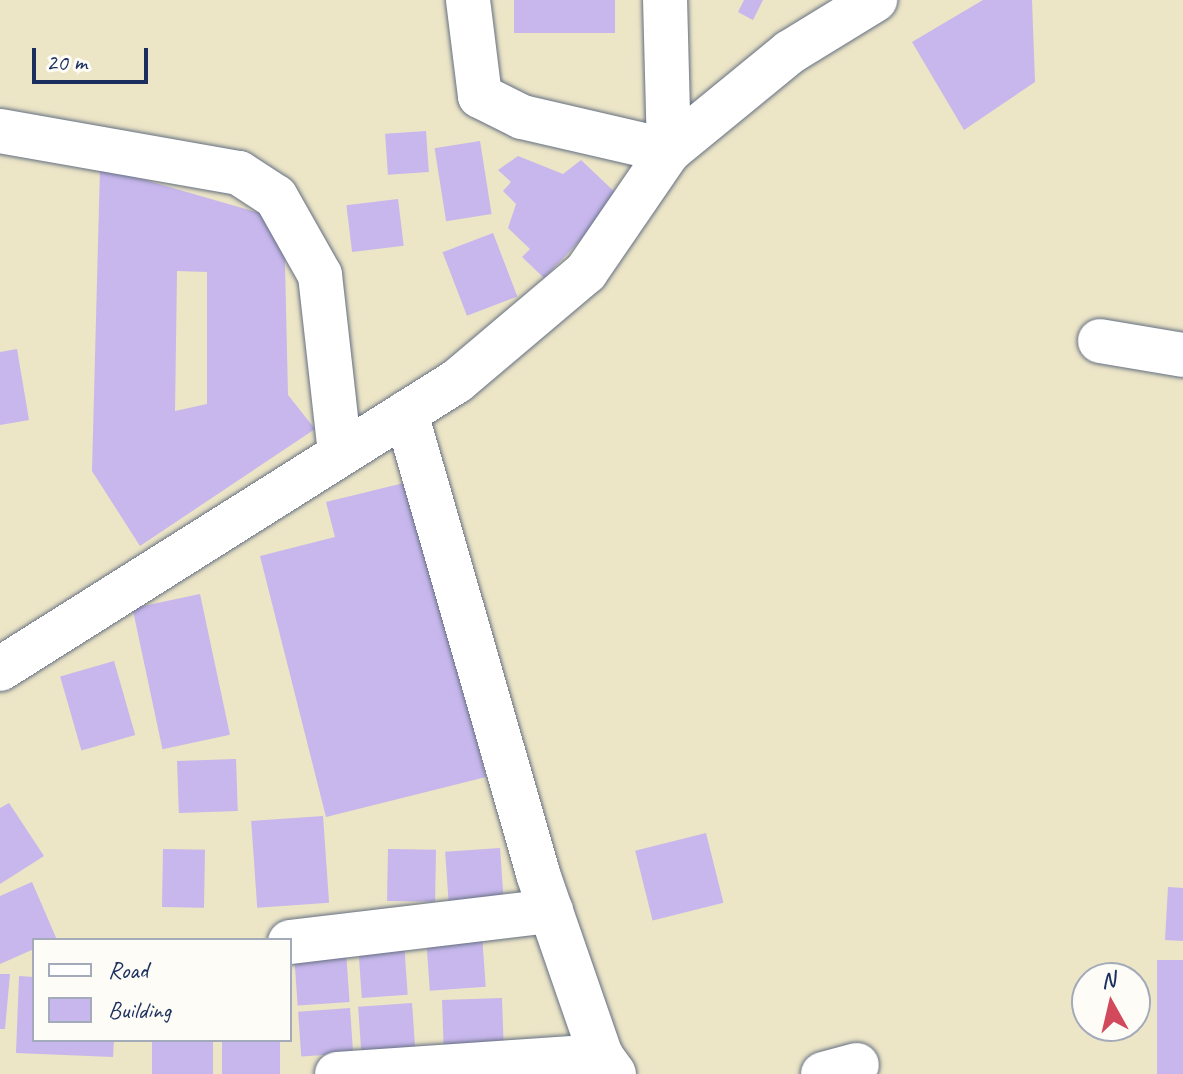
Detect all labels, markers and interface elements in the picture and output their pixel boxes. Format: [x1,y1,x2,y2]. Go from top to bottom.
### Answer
scale bar [36,32,152,82]
text: 20 m [46,47,87,77]
legend [32,938,292,1042]
text: Road [108,955,148,985]
north arrow [1071,962,1151,1042]
text: N [1099,965,1117,995]
text: Building [108,995,171,1025]

